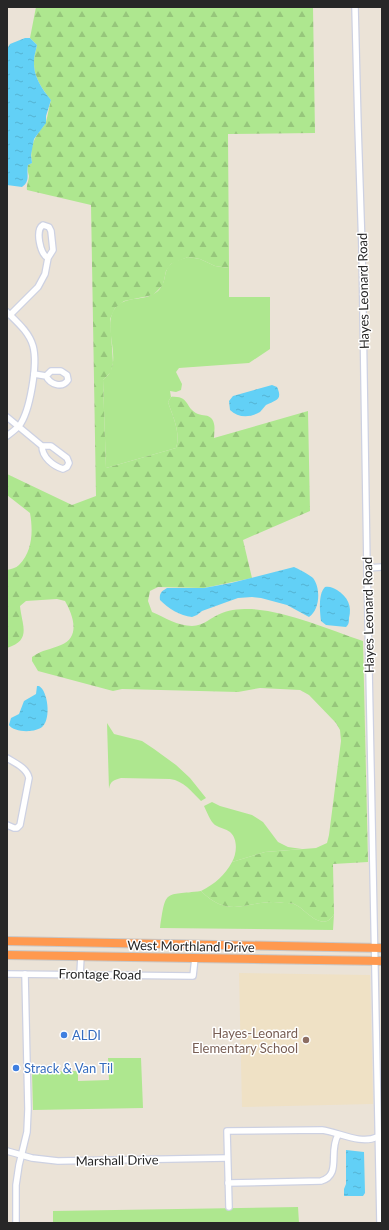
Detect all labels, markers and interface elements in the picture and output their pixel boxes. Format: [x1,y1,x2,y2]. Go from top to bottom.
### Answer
street label: Hayes Leonard Road [354,233,372,349]
street label: Hayes Leonard Road [359,557,377,673]
street label: West Morthland Drive [127,937,255,955]
street label: Frontage Road [59,965,141,983]
place label: Hayes-Leonard Elementary School [192,1025,298,1056]
place label: ALDI [72,1027,101,1043]
marker: ALDI [59,1030,69,1040]
marker: Hayes-Leonard Elementary School [301,1035,311,1045]
place label: Strack & Van Til [24,1060,113,1076]
marker: Strack & Van Til [11,1063,21,1073]
street label: Marshall Drive [75,1151,159,1169]

